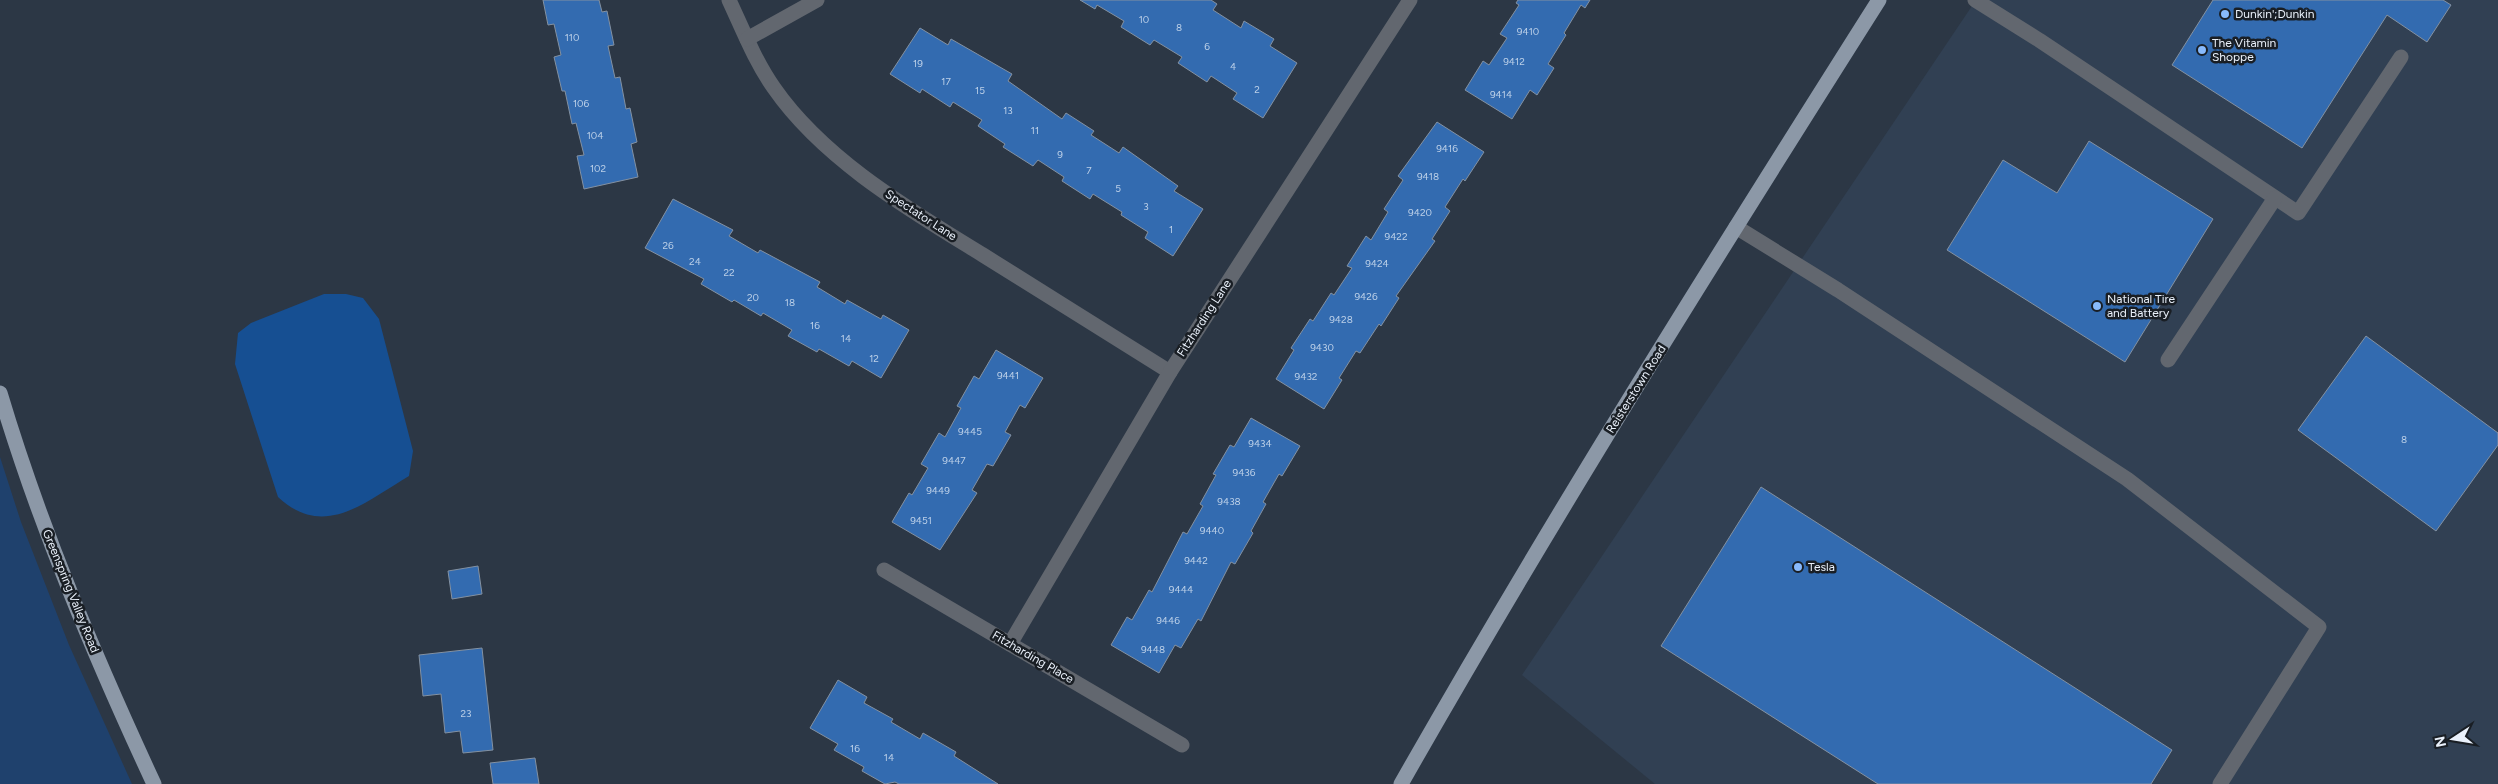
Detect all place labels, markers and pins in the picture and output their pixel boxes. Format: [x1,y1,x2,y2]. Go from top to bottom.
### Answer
place label: Dunkin';Dunkin [2235,7,2315,21]
marker: Dunkin';Dunkin [2219,8,2231,20]
place label: The Vitamin Shoppe [2212,36,2277,64]
marker: The Vitamin Shoppe [2196,44,2208,56]
place label: National Tire and Battery [2107,292,2176,320]
marker: National Tire and Battery [2091,300,2103,312]
place label: Tesla [1808,560,1835,574]
marker: Tesla [1792,561,1804,573]

